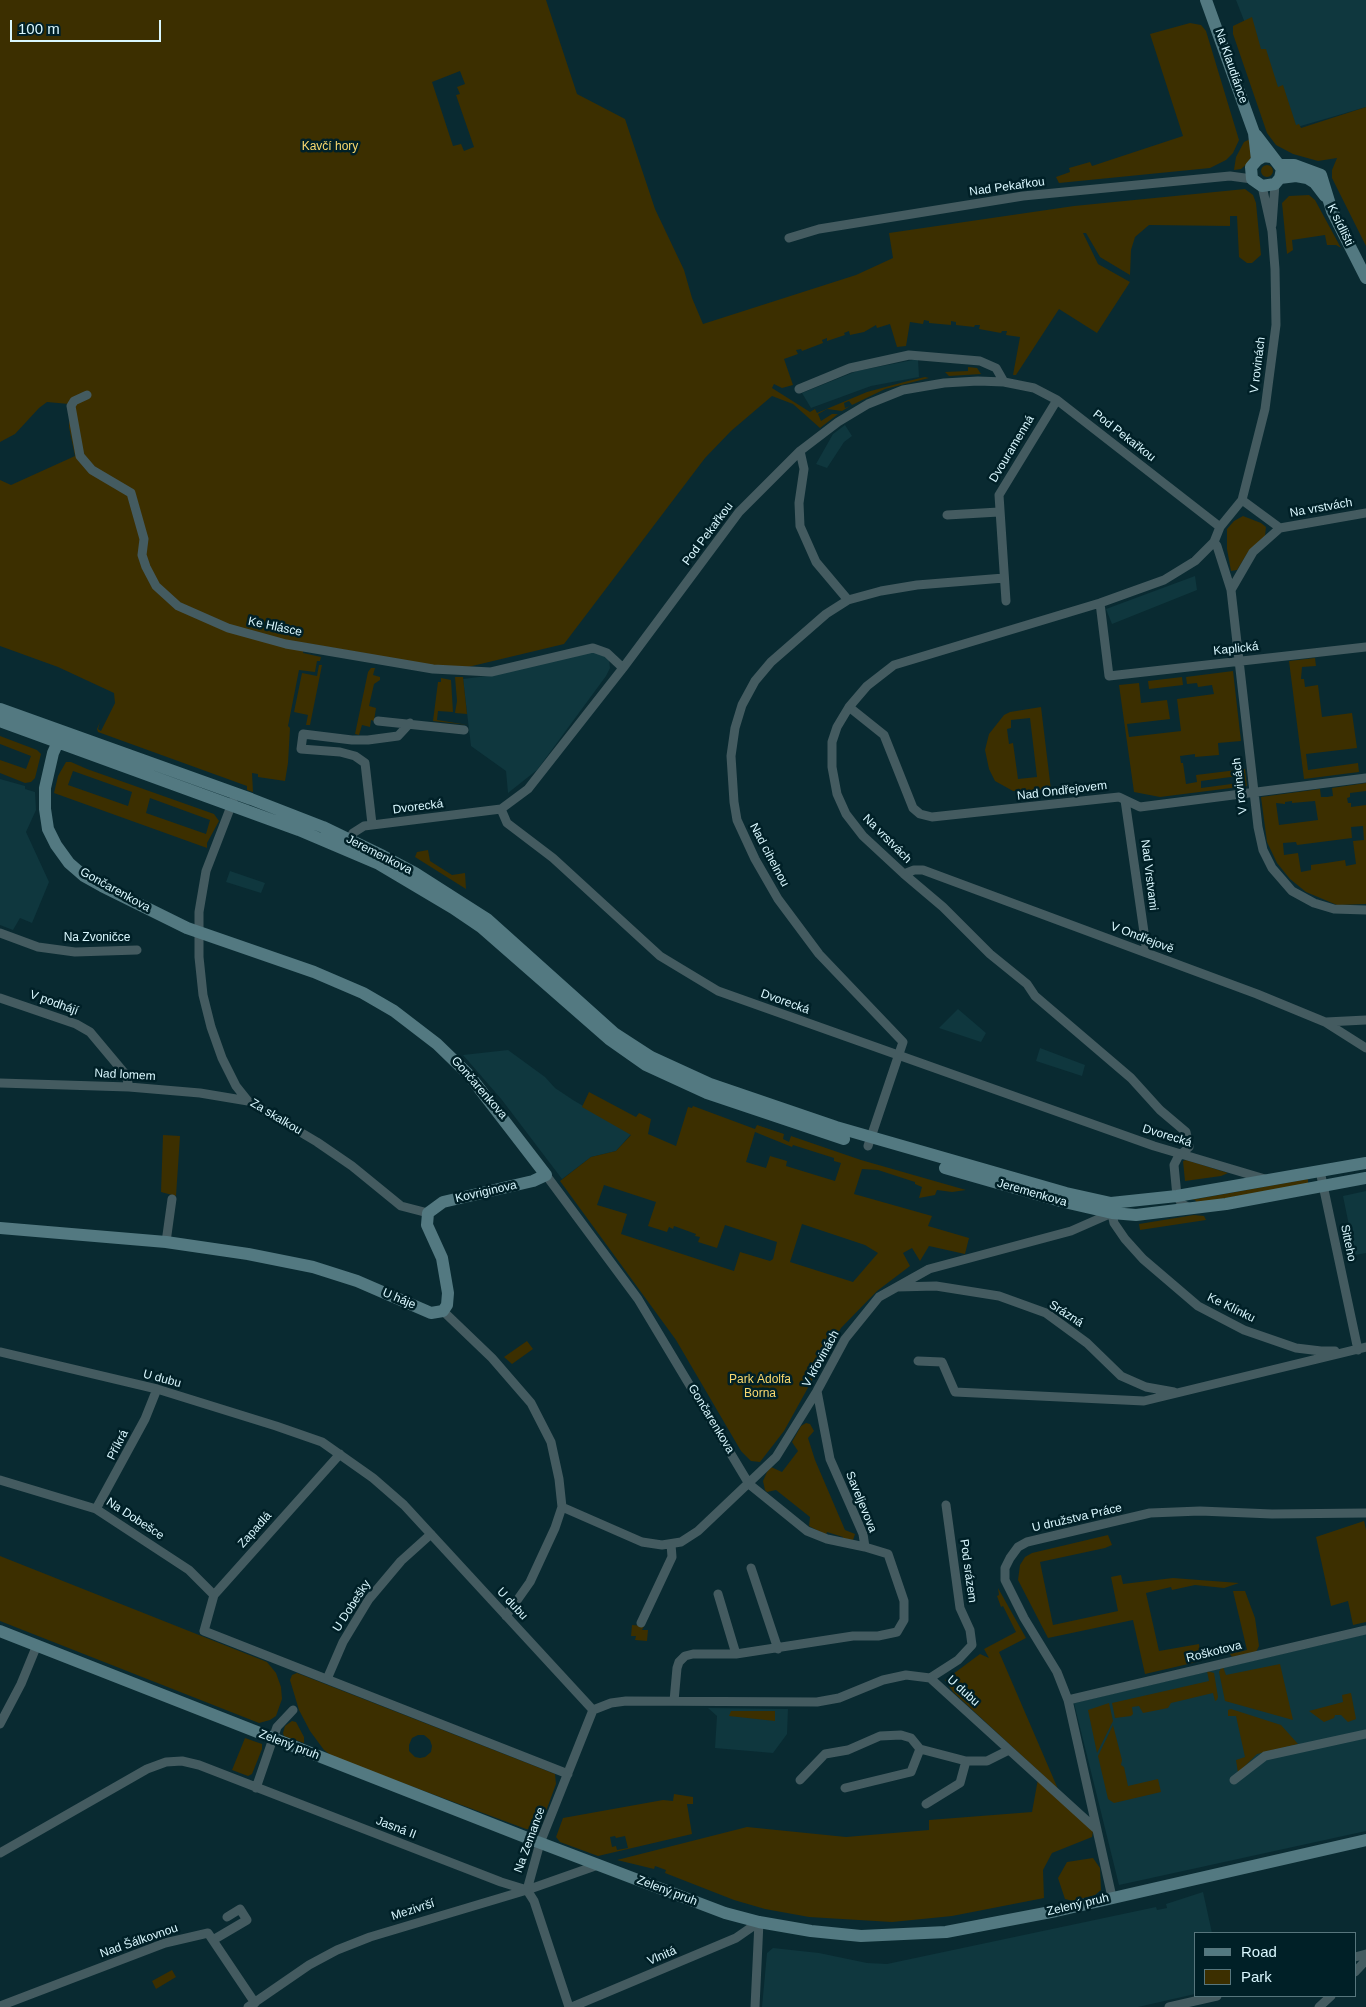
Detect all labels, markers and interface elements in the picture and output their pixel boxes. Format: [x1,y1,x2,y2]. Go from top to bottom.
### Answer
scale bar [12,10,164,42]
text: 100 m [18,20,60,37]
street label: Na Klaudiánce [1211,27,1251,105]
park label: Kavčí hory [302,140,358,154]
street label: Nad Pekařkou [968,175,1046,199]
street label: K sídlišti [1324,202,1356,248]
street label: V rovinách [1247,336,1269,394]
street label: Pod Pekařkou [1090,407,1158,465]
street label: Dvouramenná [986,413,1038,485]
street label: Na vrstvách [1289,495,1353,521]
street label: Pod Pekařkou [680,500,736,568]
street label: Ke Hlásce [247,614,303,640]
street label: Kaplická [1213,639,1259,659]
street label: V rovinách [1229,757,1251,815]
street label: Nad Ondřejovem [1016,778,1108,804]
street label: Dvorecká [392,797,444,817]
street label: Na vrstvách [860,812,914,866]
street label: Nad cihelnou [746,821,792,889]
street label: Jeremenkova [344,832,414,878]
street label: Nad Vrstvami [1137,839,1161,911]
street label: Gončarenkova [77,865,153,915]
street label: V Ondřejově [1108,919,1176,957]
street label: Na Zvoničce [64,931,130,945]
street label: Dvorecká [759,987,811,1017]
street label: V podhájí [28,988,80,1018]
street label: Gončarenkova [448,1054,510,1122]
street label: Nad lomem [94,1066,156,1084]
street label: Za skalkou [247,1096,305,1138]
street label: Dvorecká [1141,1122,1193,1150]
street label: Jeremenkova [995,1176,1069,1210]
street label: Kovriginova [454,1178,518,1206]
street label: Sitteho [1337,1223,1359,1263]
street label: U háje [380,1286,418,1312]
street label: Ke Klínku [1205,1290,1257,1326]
street label: Srázná [1046,1298,1086,1330]
street label: V křovinách [800,1328,842,1390]
street label: U dubu [141,1367,183,1391]
park label: Park Adolfa Borna [729,1373,791,1401]
street label: Gončarenkova [685,1382,737,1456]
street label: Příkrá [104,1427,132,1463]
street label: Saveljevova [842,1469,880,1535]
street label: Na Dobešce [103,1495,167,1543]
street label: U družstva Práce [1031,1501,1123,1535]
street label: Zapadlá [235,1509,275,1551]
street label: Pod srázem [956,1538,980,1604]
street label: U Dobešky [330,1577,374,1635]
street label: U dubu [494,1585,530,1623]
street label: Roškotova [1185,1638,1243,1666]
street label: U dubu [944,1673,982,1709]
street label: Zelený pruh [257,1727,321,1763]
street label: Na Zemance [511,1805,549,1875]
street label: Jasná II [374,1814,418,1842]
street label: Zelený pruh [635,1873,699,1909]
street label: Zelený pruh [1046,1891,1110,1919]
street label: Mezivrší [390,1896,436,1924]
street label: Nad Šálkovnou [98,1921,180,1961]
legend [1194,1932,1356,1997]
text: Road [1241,1943,1277,1960]
street label: Vlnitá [645,1944,679,1968]
text: Park [1241,1968,1272,1985]

